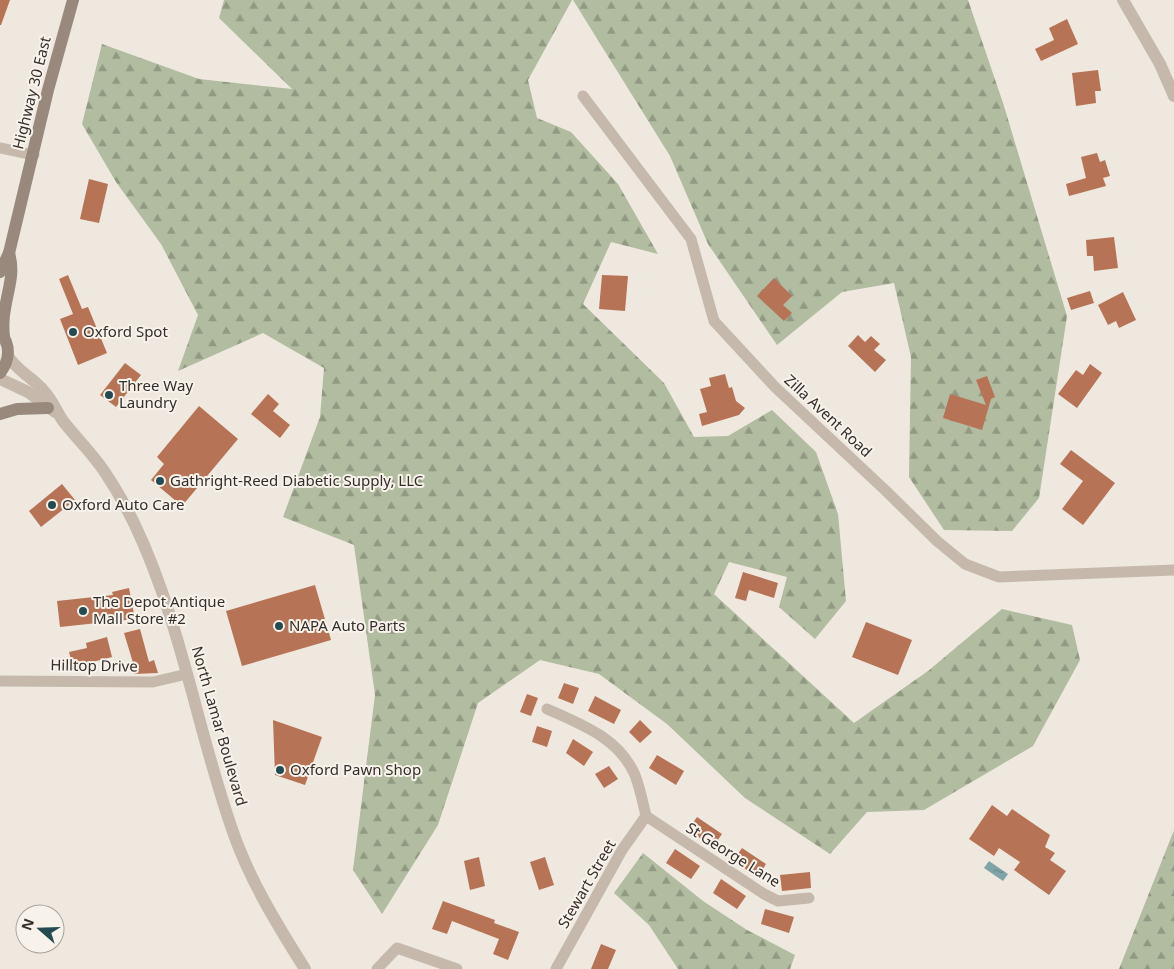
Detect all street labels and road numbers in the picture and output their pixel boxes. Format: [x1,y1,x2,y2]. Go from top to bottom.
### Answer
street label: Highway 30 East [7,34,55,151]
street label: Zilla Avent Road [781,369,877,461]
street label: North Lamar Boulevard [188,643,252,808]
street label: Hilltop Drive [50,654,138,676]
street label: St George Lane [683,817,784,891]
street label: Stewart Street [553,835,620,932]

